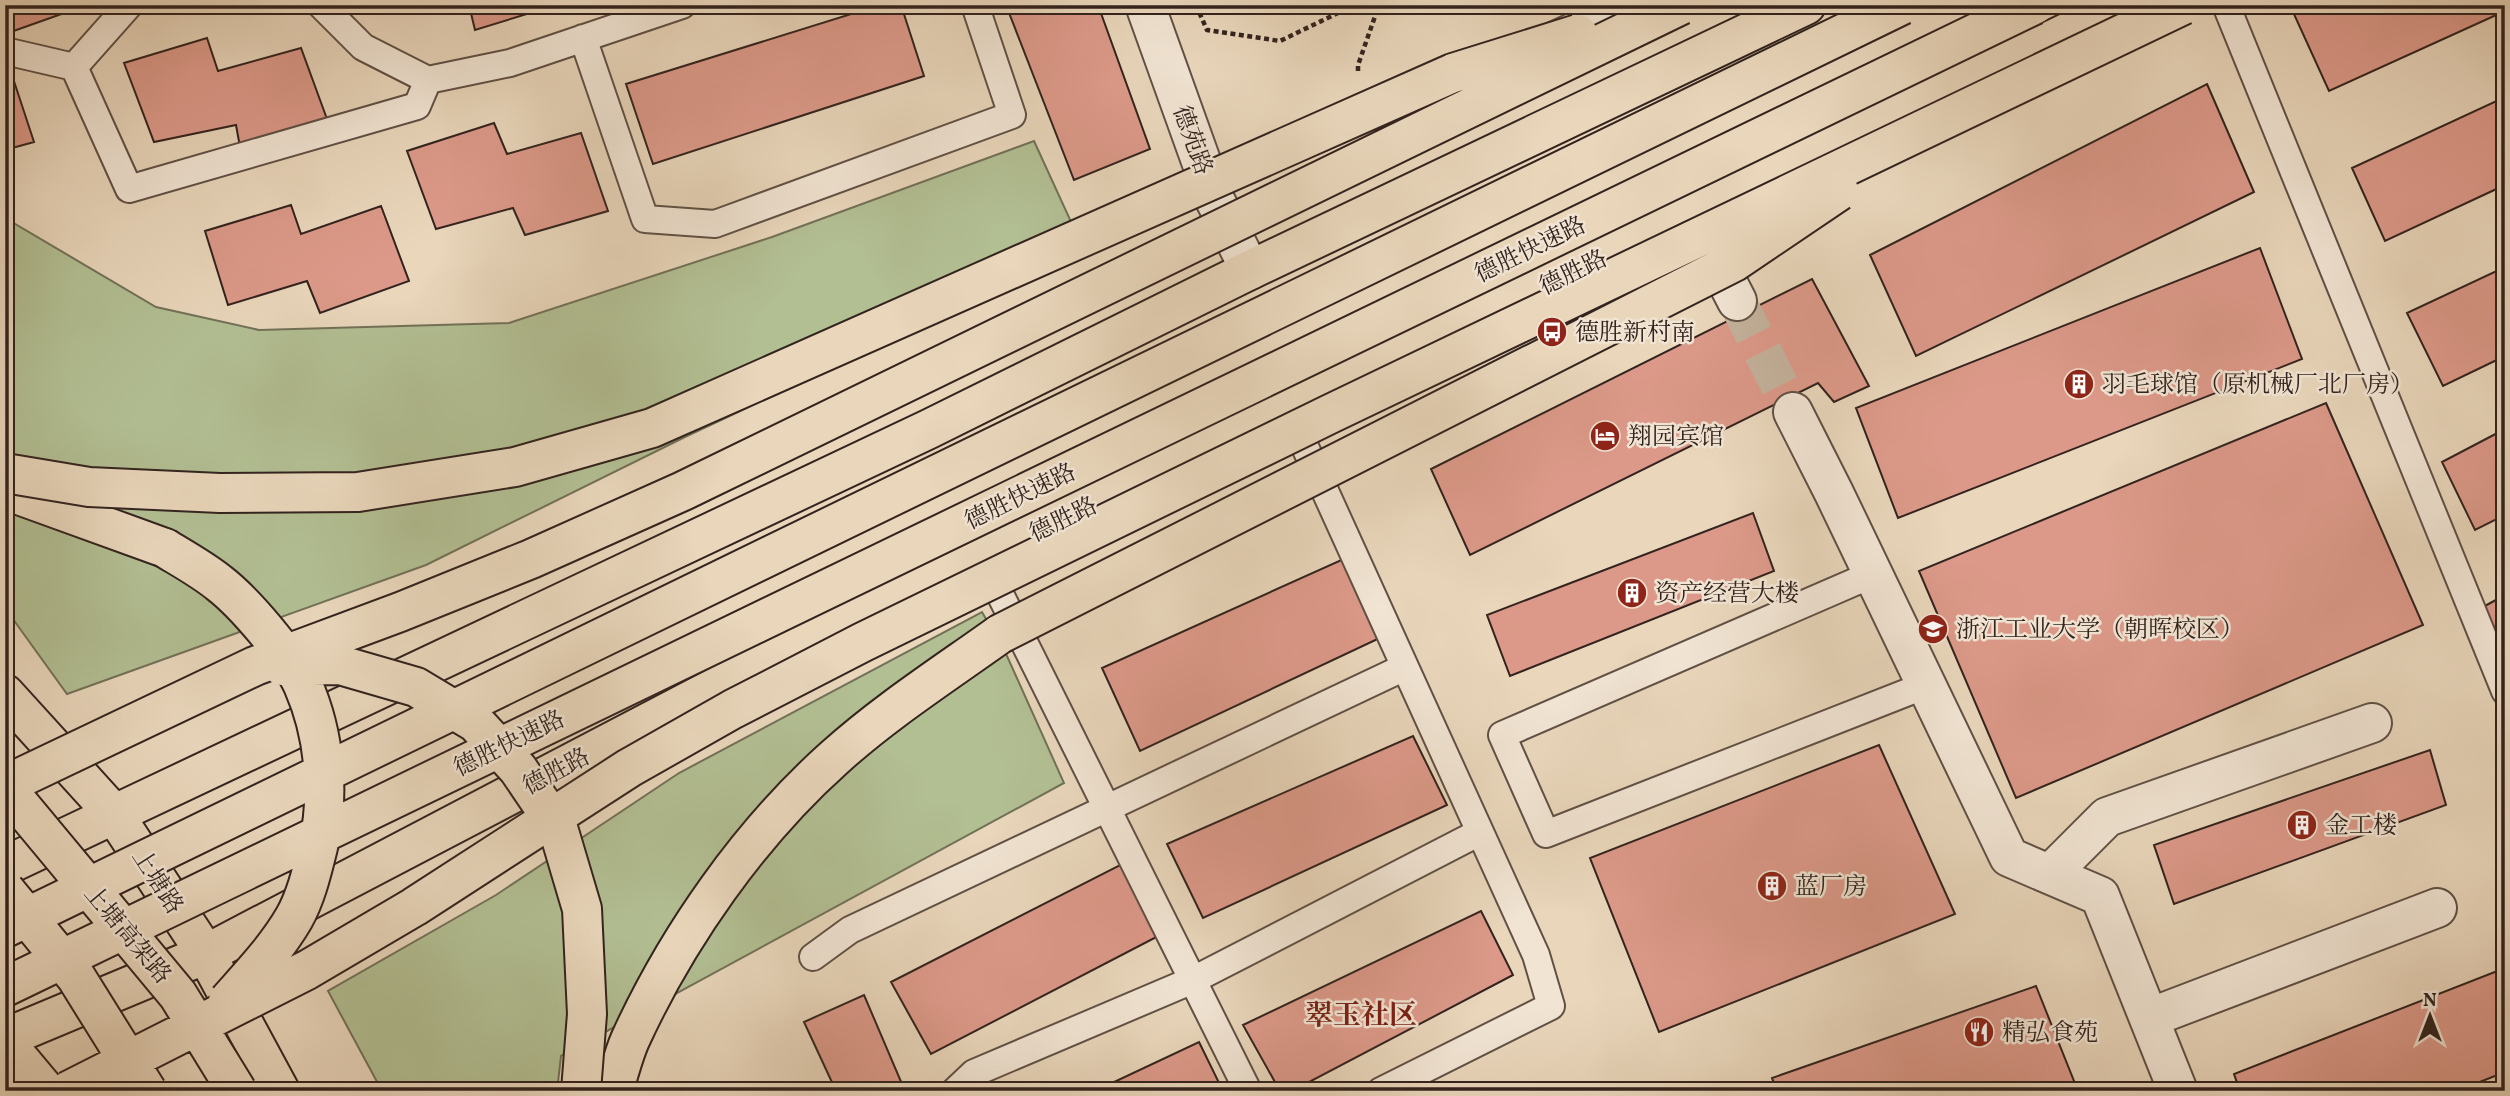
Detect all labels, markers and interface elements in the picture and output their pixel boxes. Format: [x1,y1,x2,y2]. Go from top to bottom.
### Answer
street label: 德苑路 [1163,101,1219,180]
street label: 德胜快速路 [1469,209,1592,292]
street label: 德胜路 [1534,243,1614,305]
bus stop icon: 德胜新村南 [1535,315,1569,349]
place label: 德胜新村南 [1575,317,1695,351]
building icon: 羽毛球馆（原机械厂北厂房） [2062,367,2096,401]
place label: 羽毛球馆（原机械厂北厂房） [2102,369,2414,403]
hotel icon: 翔园宾馆 [1588,419,1622,453]
place label: 翔园宾馆 [1628,421,1724,455]
street label: 德胜快速路 [959,456,1082,539]
street label: 德胜路 [1024,490,1104,552]
building icon: 资产经营大楼 [1615,576,1649,610]
place label: 资产经营大楼 [1655,578,1799,612]
school or university icon: 浙江工业大学（朝晖校区） [1916,612,1950,646]
place label: 浙江工业大学（朝晖校区） [1956,614,2244,648]
street label: 德胜快速路 [448,703,571,786]
street label: 德胜路 [517,741,597,805]
building icon: 金工楼 [2285,808,2319,842]
place label: 金工楼 [2325,810,2397,844]
street label: 上塘路 [122,843,190,922]
building icon: 蓝厂房 [1755,869,1789,903]
place label: 蓝厂房 [1795,871,1867,905]
street label: 上塘高架路 [75,878,178,992]
north arrow [2394,981,2464,1050]
text: N [2423,988,2437,1014]
district label: 翠玉社区 [1305,997,1417,1036]
restaurant icon: 精弘食苑 [1962,1015,1996,1049]
place label: 精弘食苑 [2002,1017,2098,1051]

